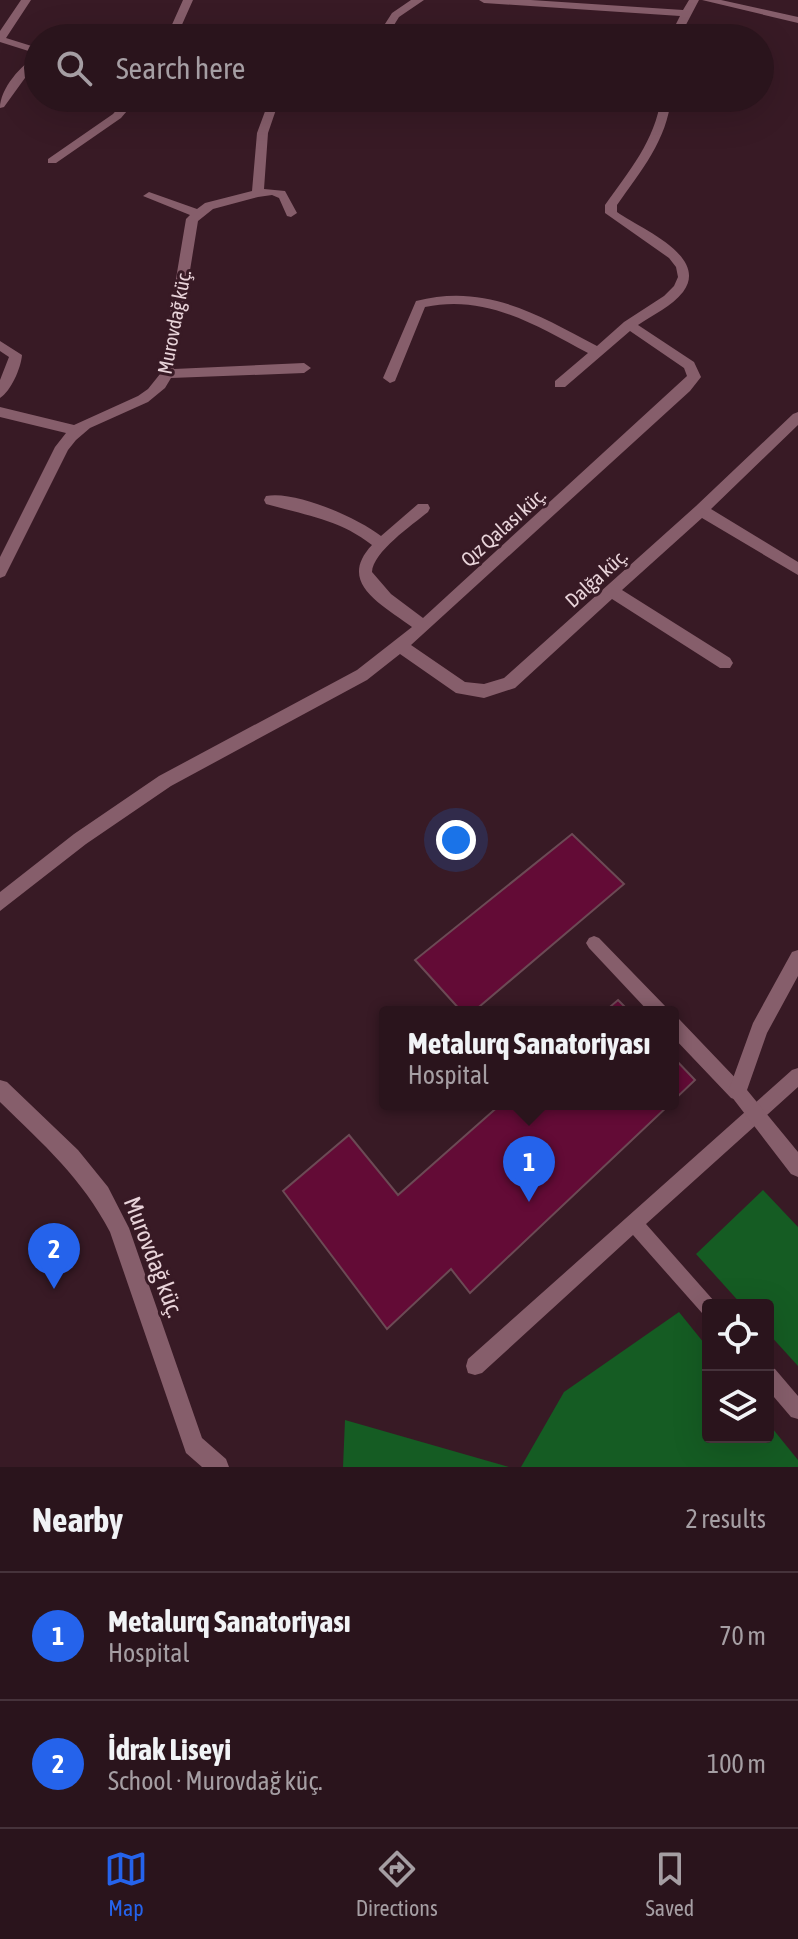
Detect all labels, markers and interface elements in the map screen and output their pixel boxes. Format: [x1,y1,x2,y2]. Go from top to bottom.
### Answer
search box [24,24,774,112]
icon: search [52,46,96,90]
text: Search here [116,51,245,85]
street label: Murovdağ küç. [153,268,195,376]
street label: Qız Qalası küç. [456,483,550,571]
street label: Dalğa küç. [560,544,632,612]
your location [436,820,476,860]
popup [379,1006,679,1110]
text: Metalurq Sanatoriyası [408,1026,650,1060]
text: Hospital [408,1060,489,1090]
pin: 1 [503,1136,555,1202]
street label: Murovdağ küç. [119,1193,189,1321]
pin: 2 [28,1223,80,1289]
map controls [702,1299,774,1443]
button: locate [702,1299,774,1371]
button: layers [702,1371,774,1443]
text: Nearby [32,1500,123,1539]
text: 2 results [685,1504,766,1534]
text: Metalurq Sanatoriyası [108,1604,351,1638]
text: 1 [52,1621,64,1651]
text: 70 m [719,1621,766,1651]
text: Hospital [108,1638,189,1668]
text: İdrak Liseyi [108,1732,231,1766]
text: 2 [52,1749,64,1779]
text: 100 m [707,1749,766,1779]
text: School · Murovdağ küç. [108,1766,323,1796]
tab: Map [104,1847,148,1921]
tab: Directions [356,1847,438,1921]
tab: Saved [645,1847,694,1921]

